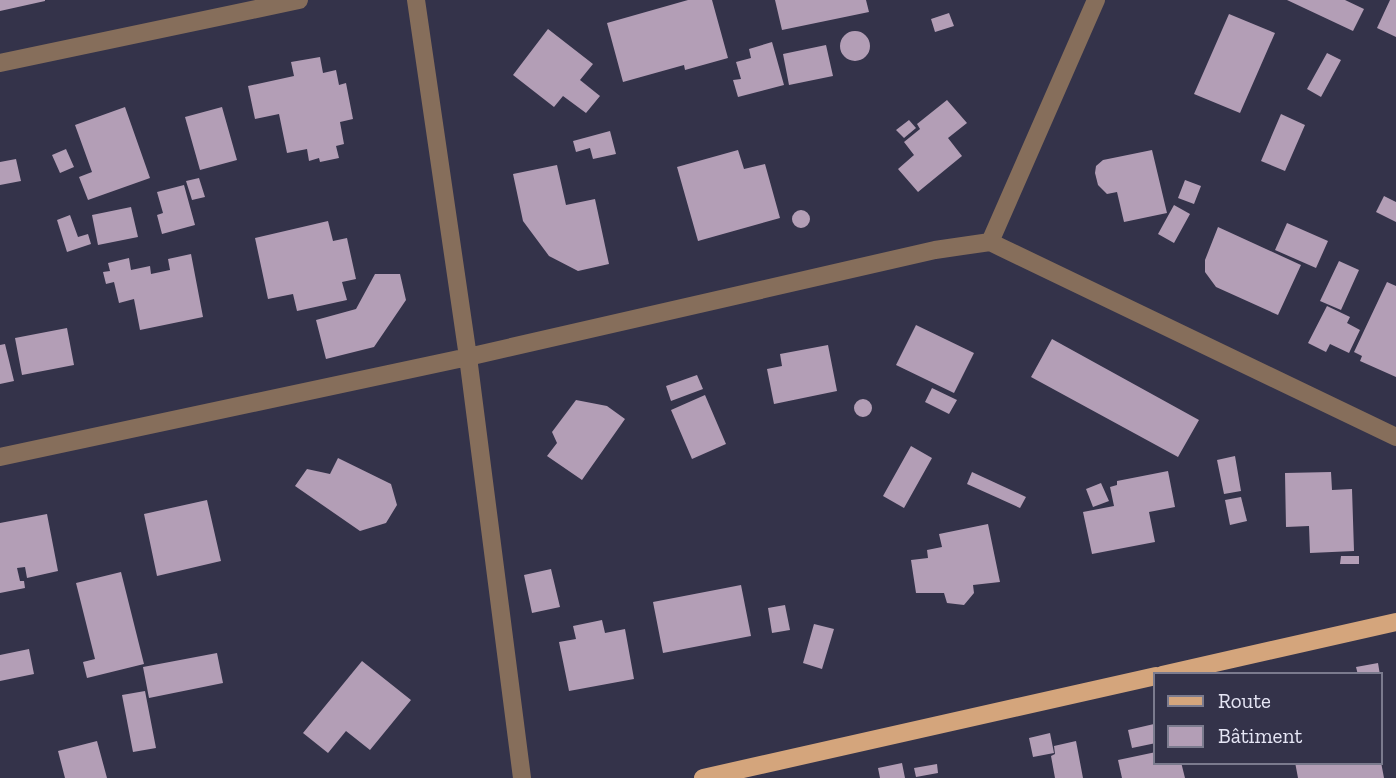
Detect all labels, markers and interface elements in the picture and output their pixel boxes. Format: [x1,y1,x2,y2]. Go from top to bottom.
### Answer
legend [1154,673,1382,764]
text: Route [1218,688,1271,713]
text: Bâtiment [1218,723,1303,748]

